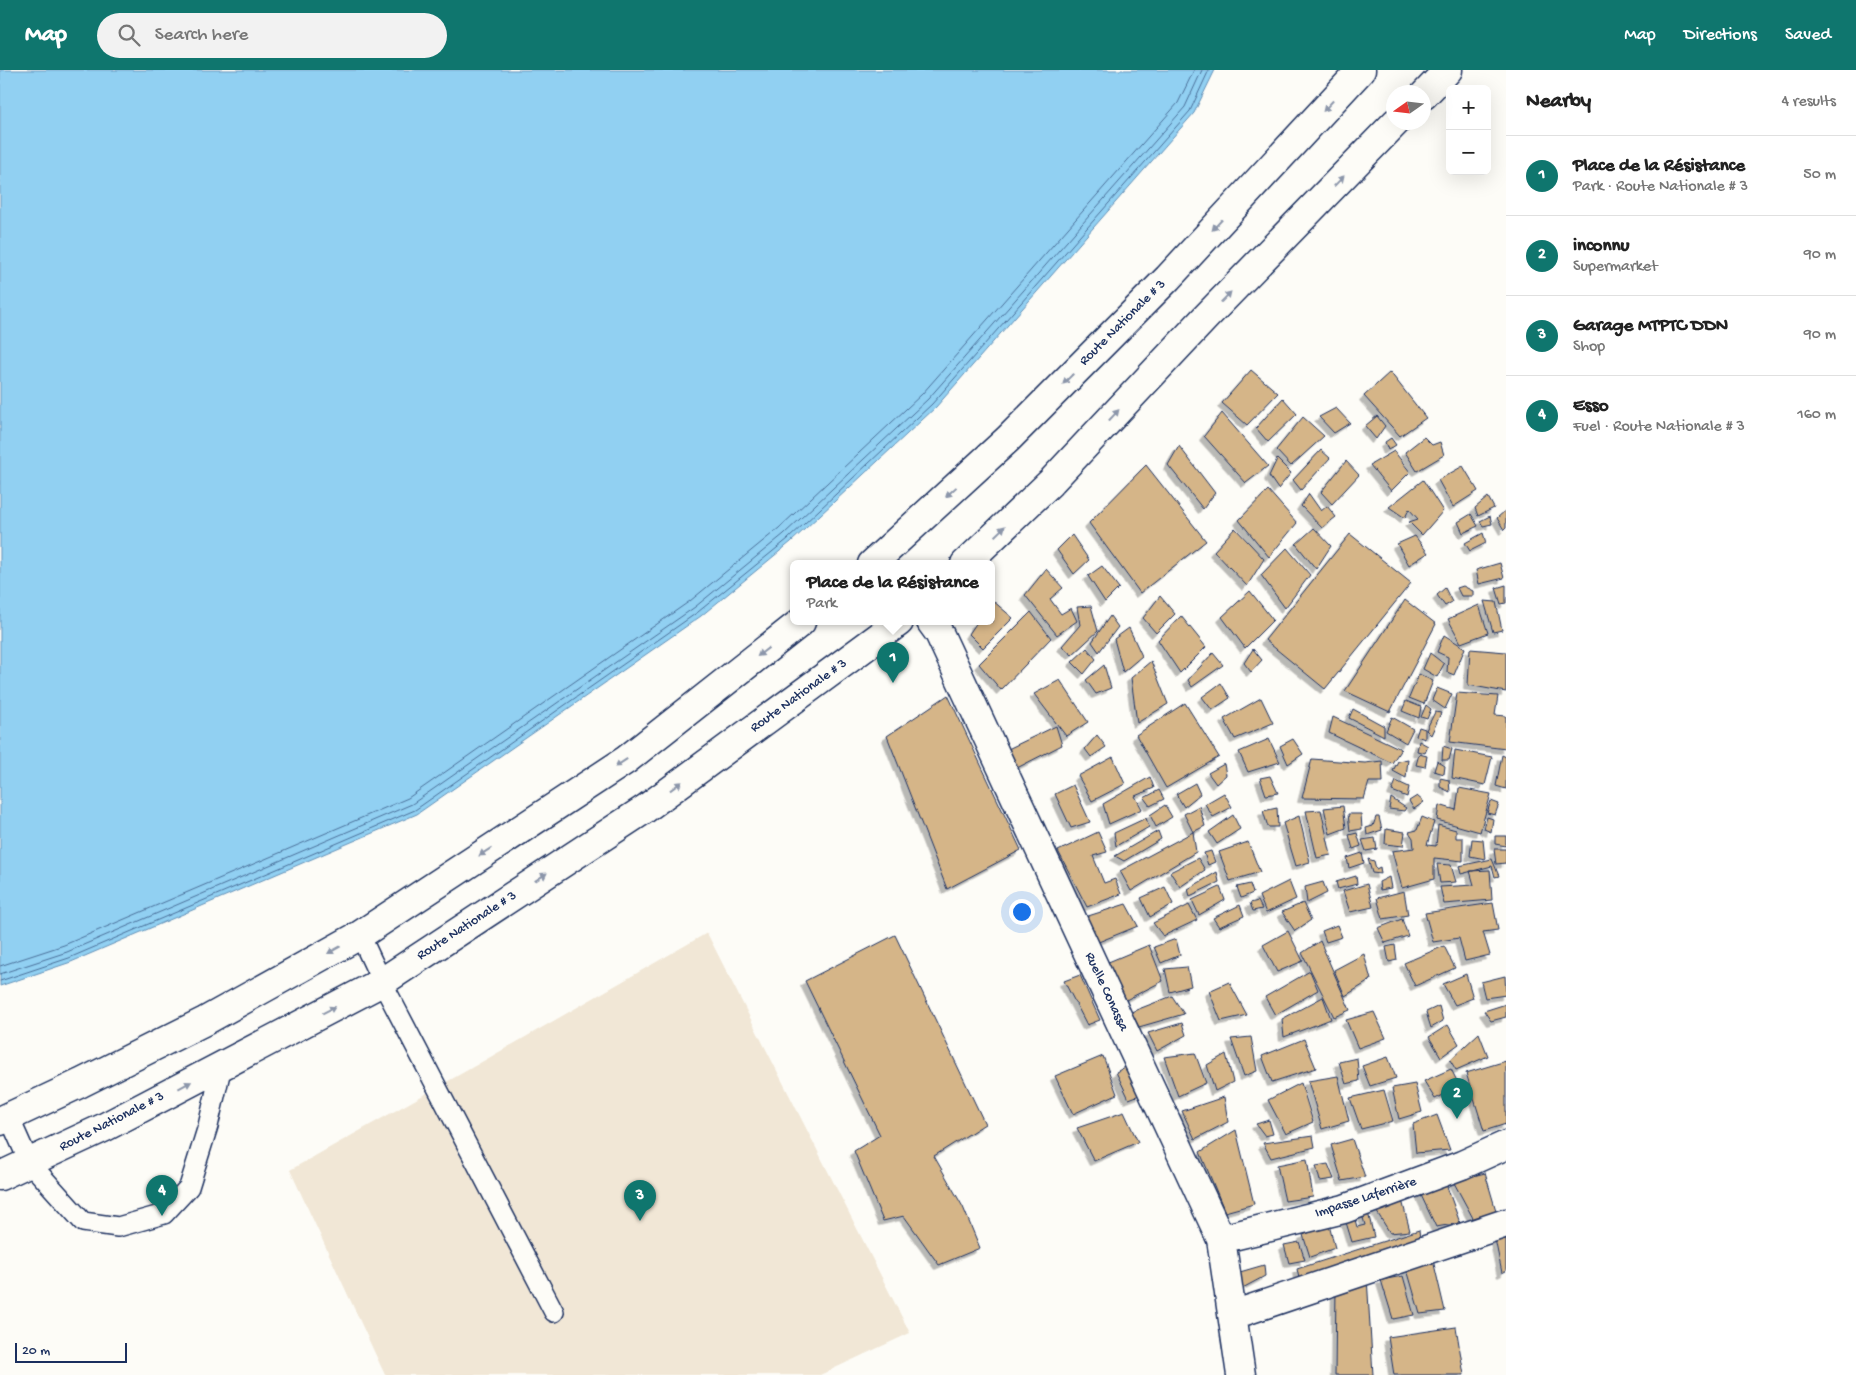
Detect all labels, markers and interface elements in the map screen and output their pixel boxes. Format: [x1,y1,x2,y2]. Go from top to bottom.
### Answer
search box [97,13,447,58]
text: Map [25,21,67,50]
icon: search [115,21,143,49]
text: Search here [155,24,248,47]
text: Map [1624,25,1656,46]
text: Directions [1684,25,1757,46]
text: Saved [1785,25,1831,46]
north arrow [1386,85,1431,130]
map controls [1446,85,1491,175]
button: + [1446,85,1491,130]
text: Nearby [1526,90,1591,115]
text: 4 results [1781,93,1836,112]
one-way arrow [1322,99,1334,111]
button: − [1446,130,1491,175]
text: Place de la Résistance [1573,155,1745,178]
text: 1 [1539,166,1545,185]
text: 50 m [1803,166,1836,185]
one-way arrow [1333,175,1345,187]
text: Park · Route Nationale # 3 [1573,178,1748,197]
one-way arrow [1211,218,1223,230]
text: inconnu [1573,235,1629,258]
text: 2 [1538,246,1546,265]
text: 90 m [1804,246,1836,265]
text: Supermarket [1573,258,1658,277]
street label: Route Nationale # 3 [1076,276,1170,370]
one-way arrow [1220,291,1232,303]
text: Garage MTPTC DDN [1573,315,1728,338]
text: 3 [1538,326,1546,345]
text: 90 m [1804,326,1836,345]
text: Shop [1573,338,1605,357]
one-way arrow [1062,373,1074,385]
text: Esso [1573,395,1609,418]
text: 4 [1538,406,1546,425]
text: 160 m [1797,406,1836,425]
one-way arrow [1108,409,1120,421]
text: Fuel · Route Nationale # 3 [1573,418,1745,437]
one-way arrow [945,486,957,498]
one-way arrow [994,525,1006,537]
popup [790,560,995,625]
text: Place de la Résistance [806,572,979,595]
text: Park [806,595,837,614]
pin: 1 [877,642,909,683]
one-way arrow [756,647,769,657]
street label: Route Nationale # 3 [747,655,851,737]
one-way arrow [614,758,628,768]
one-way arrow [669,781,682,792]
one-way arrow [479,848,492,857]
one-way arrow [534,873,548,882]
street label: Route Nationale # 3 [414,887,520,965]
your location [1009,899,1035,925]
one-way arrow [327,945,340,954]
street label: Ruelle Conassa [1080,950,1132,1035]
one-way arrow [322,1006,336,1014]
pin: 2 [1441,1078,1473,1119]
one-way arrow [178,1081,192,1089]
street label: Route Nationale # 3 [57,1088,167,1156]
street label: Impasse Laferrière [1313,1173,1420,1222]
pin: 4 [146,1175,178,1216]
pin: 3 [624,1180,656,1221]
scale bar [15,1340,128,1363]
text: 20 m [22,1343,50,1360]

